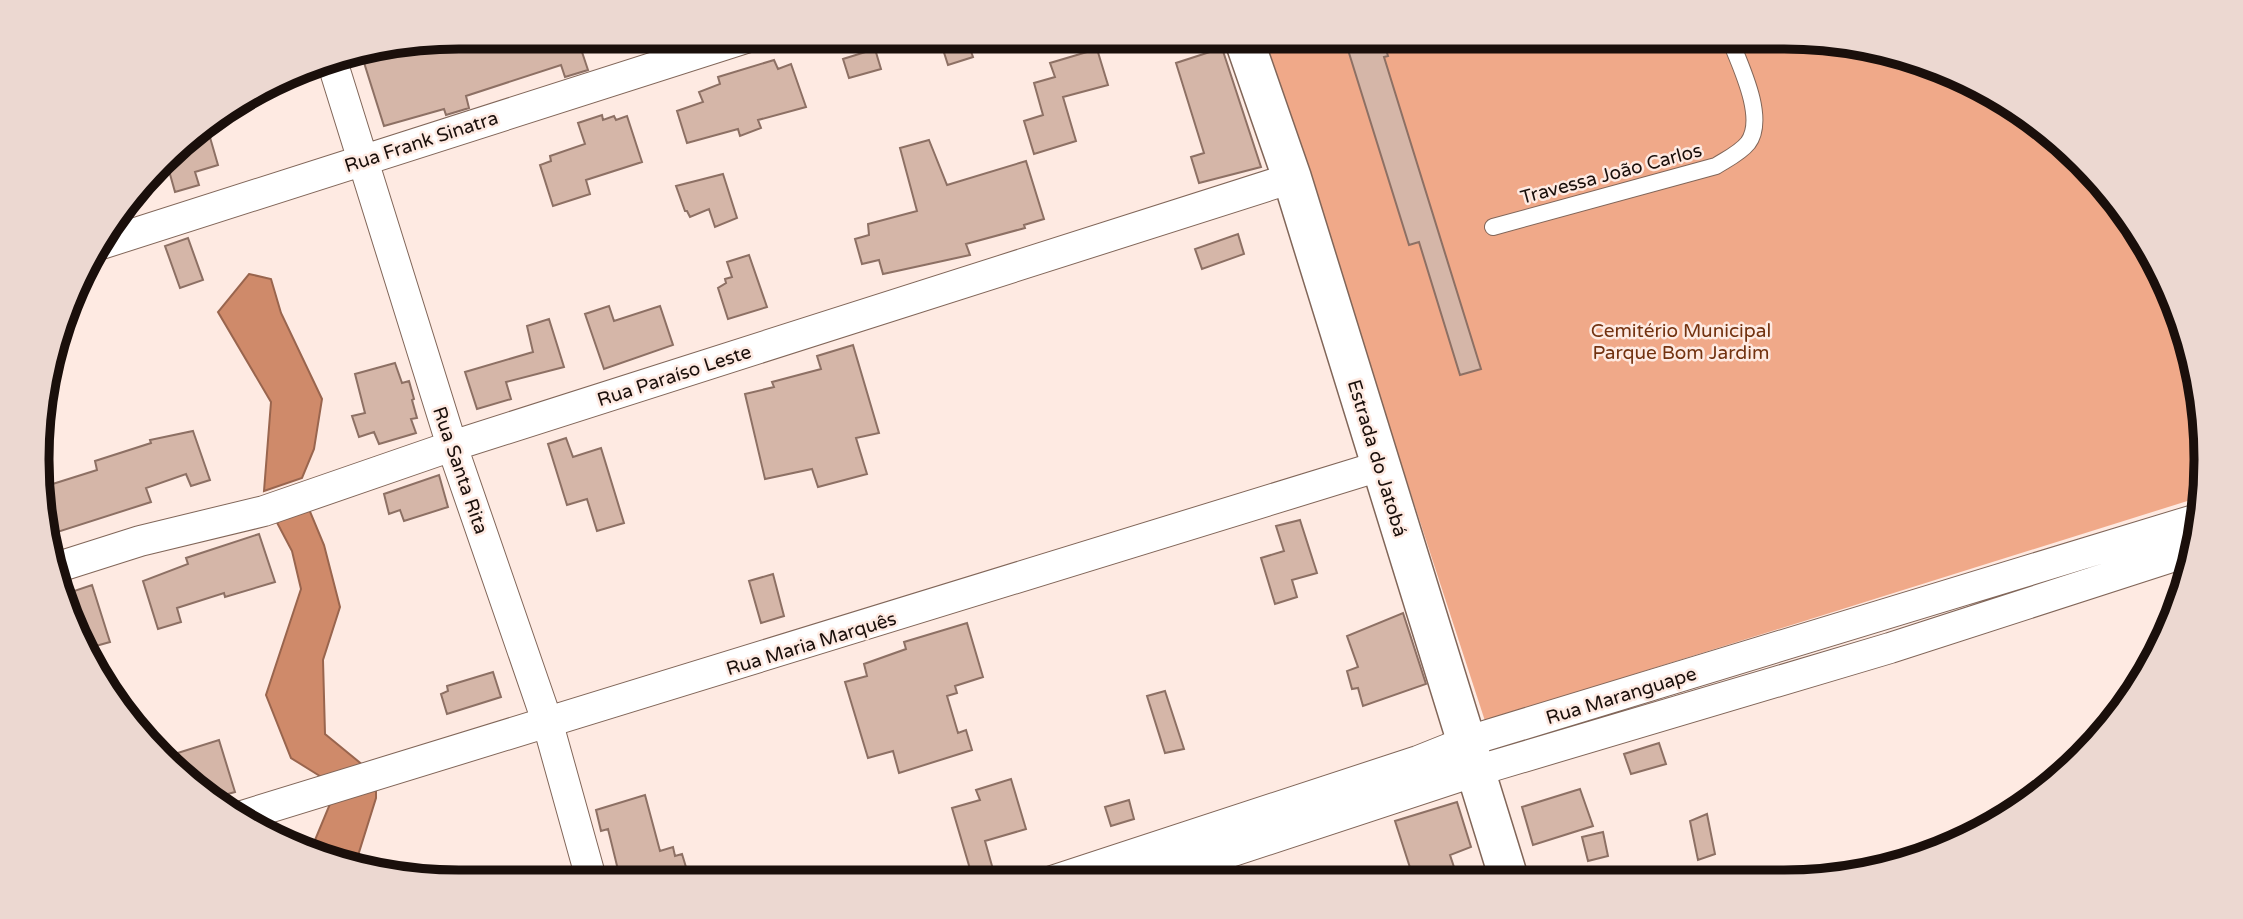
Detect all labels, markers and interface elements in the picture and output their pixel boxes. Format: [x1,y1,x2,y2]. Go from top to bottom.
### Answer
street label: Rua Frank Sinatra [342,107,501,177]
street label: Travessa João Carlos [1518,139,1704,209]
park label: Cemitério Municipal Parque Bom Jardim [1591,320,1771,364]
street label: Rua Paraíso Leste [595,341,754,411]
street label: Estrada do Jatobá [1343,377,1411,539]
street label: Rua Santa Rita [428,404,492,537]
street label: Rua Maria Marquês [724,608,899,680]
street label: Rua Maranguape [1543,663,1699,729]

